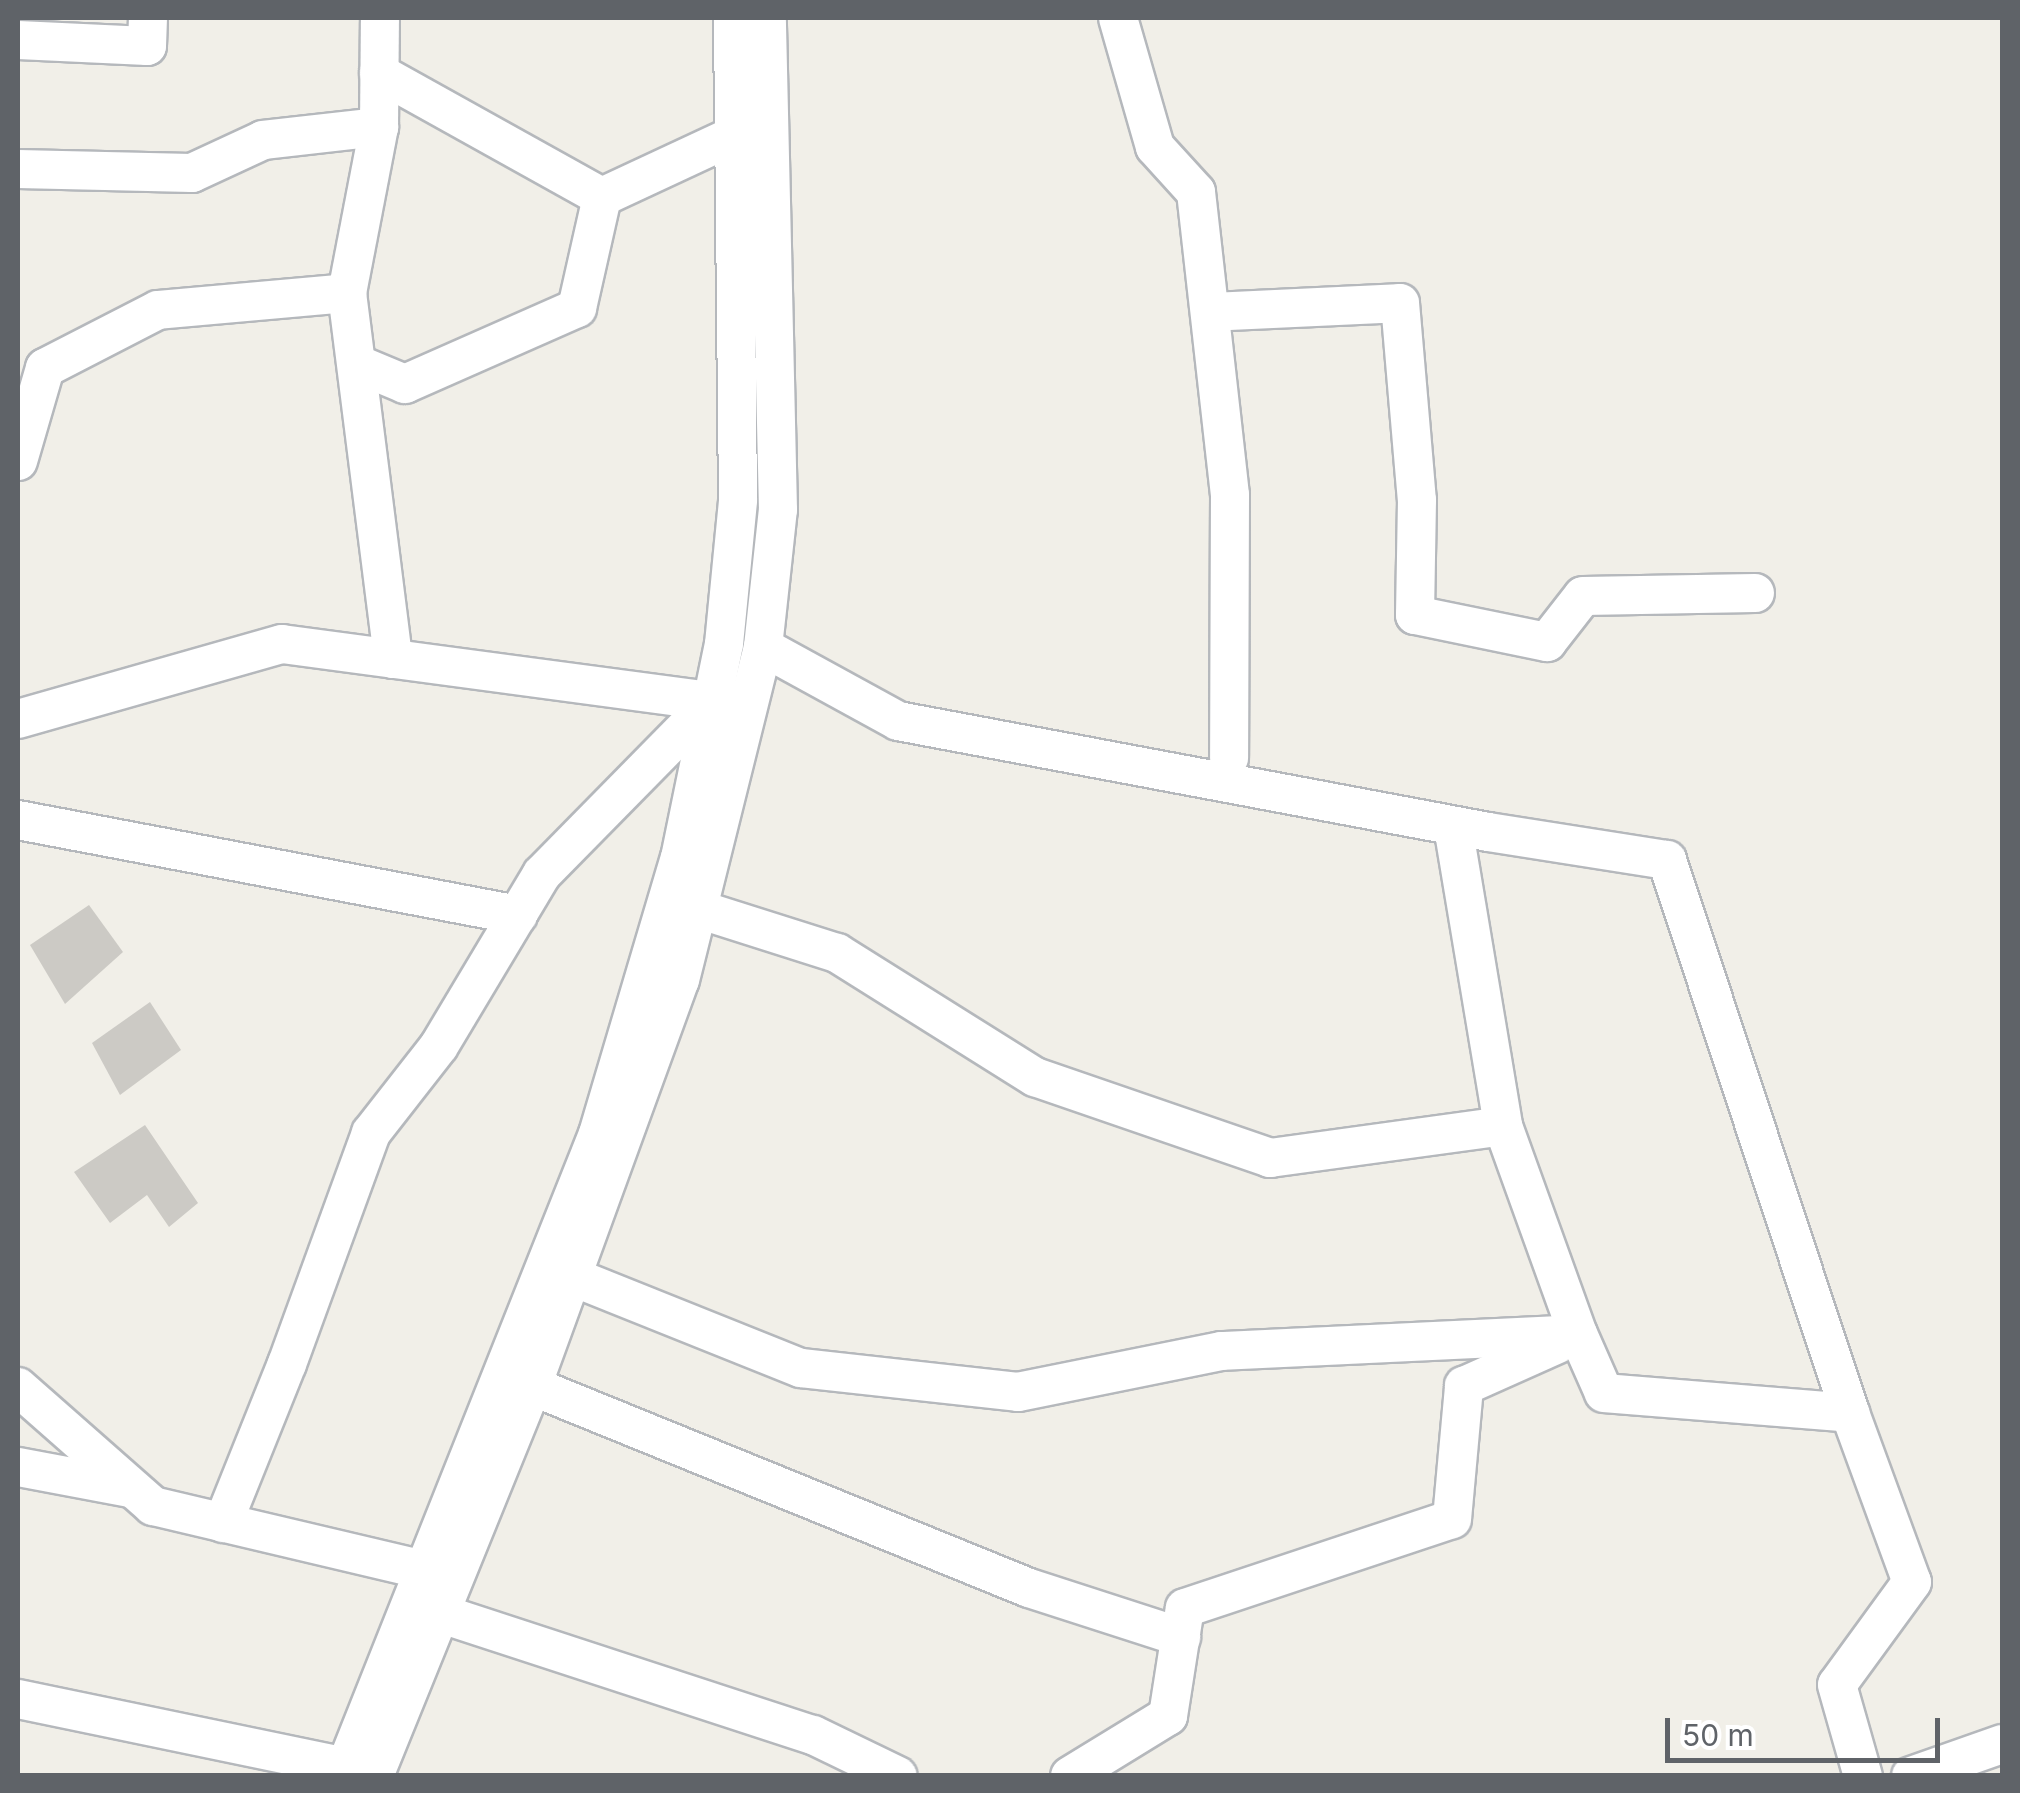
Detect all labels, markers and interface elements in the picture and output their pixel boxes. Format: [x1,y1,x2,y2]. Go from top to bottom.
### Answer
scale bar [1670,1698,1945,1760]
text: 50 m [1682,1717,1754,1753]

